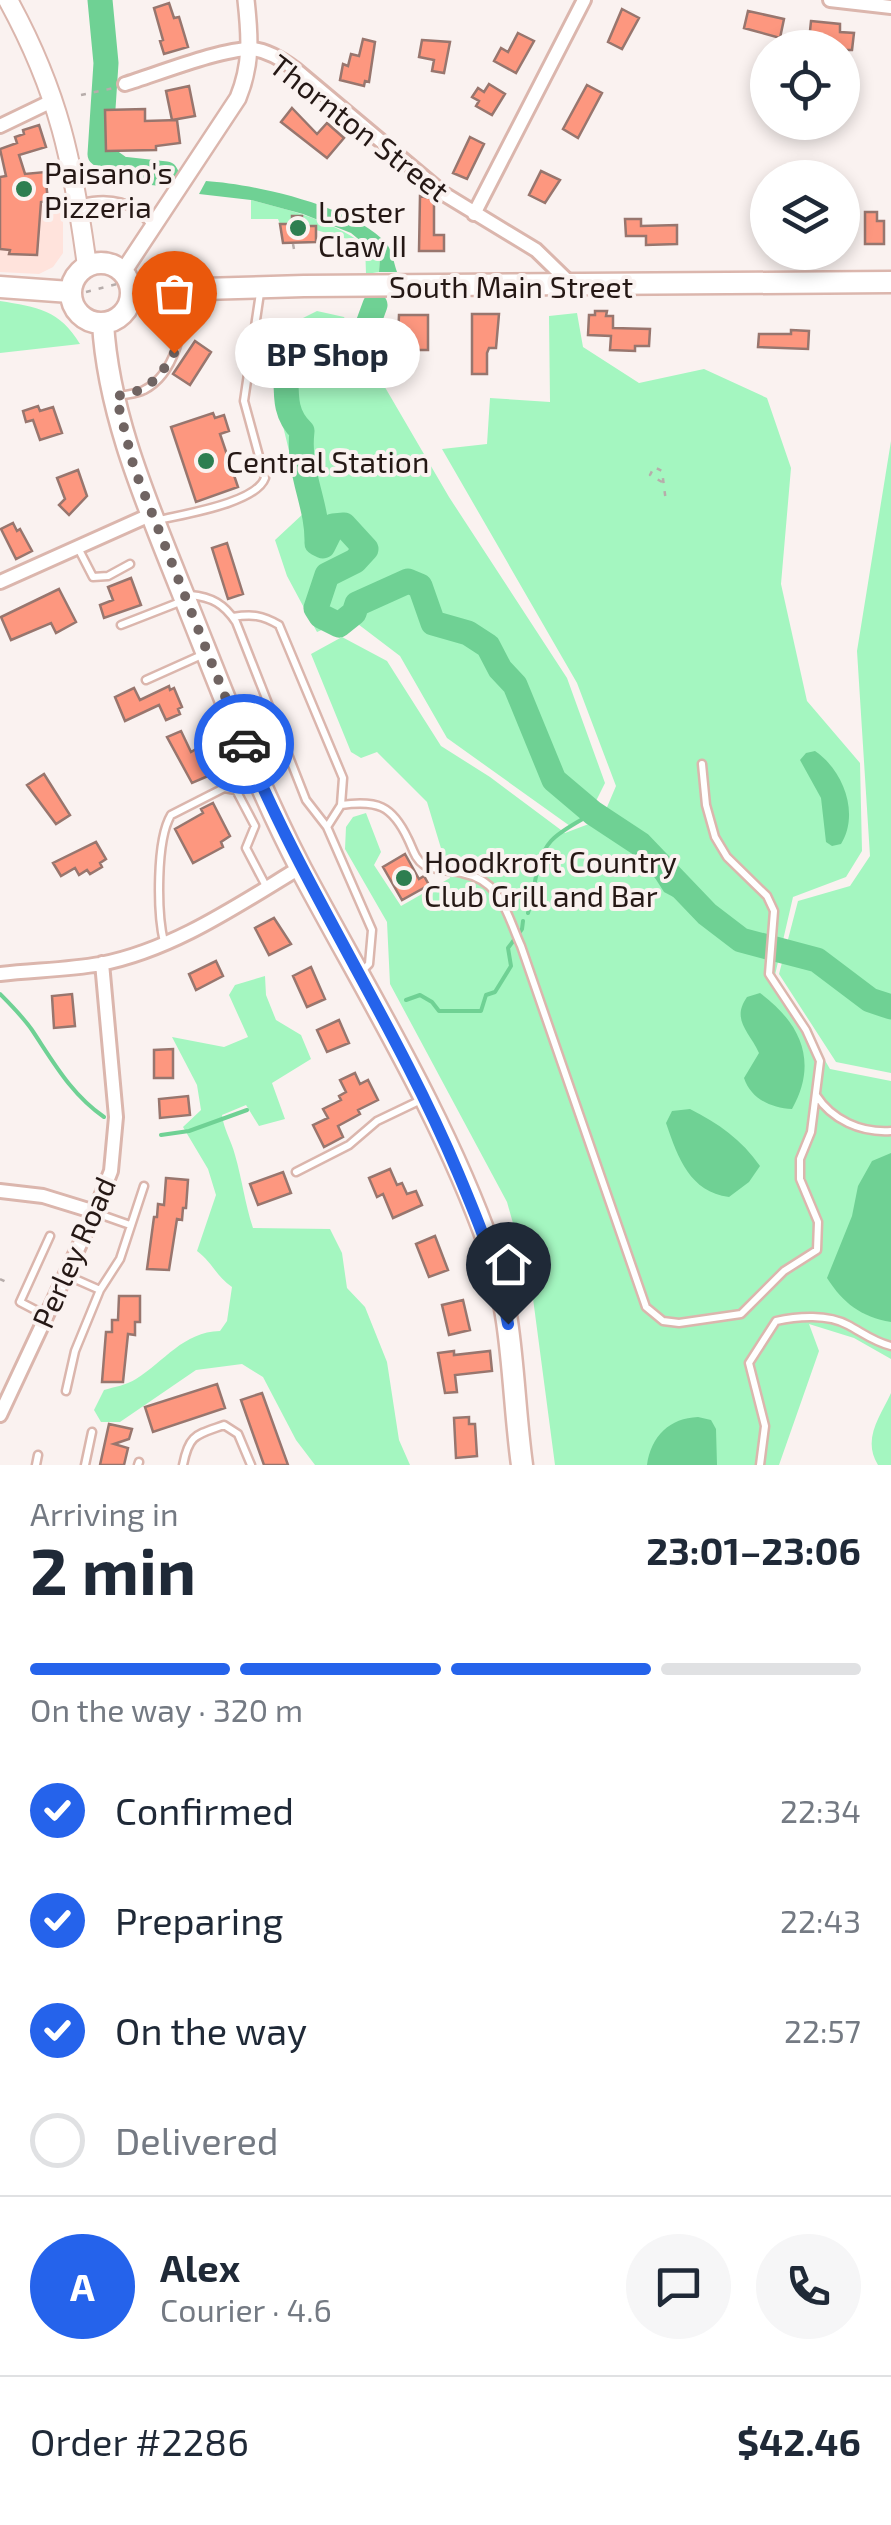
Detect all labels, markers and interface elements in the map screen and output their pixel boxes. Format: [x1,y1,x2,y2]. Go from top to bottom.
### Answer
map controls [750,30,860,270]
button: locate [750,30,860,140]
street label: Thornton Street [263,46,457,208]
place label: Paisano's Pizzeria [44,154,173,224]
button: layers [750,160,860,270]
marker: Paisano's Pizzeria [13,178,35,200]
place label: Loster Claw II [318,193,407,263]
marker: Loster Claw II [287,217,309,239]
pin [132,251,217,354]
icon: bag [147,266,202,321]
street label: South Main Street [389,268,633,304]
callout: BP Shop [234,318,419,388]
text: BP Shop [266,334,389,372]
place label: Central Station [226,443,429,479]
marker: Central Station [195,450,217,472]
courier [194,694,294,794]
icon: car [217,717,272,772]
place label: Hoodkroft Country Club Grill and Bar [424,843,677,913]
marker: Hoodkroft Country Club Grill and Bar [393,867,415,889]
street label: Perley Road [24,1171,122,1333]
pin [466,1222,551,1325]
icon: home [481,1237,536,1292]
text: Arriving in [30,1494,179,1532]
text: 23:01–23:06 [646,1527,861,1573]
text: 2 min [30,1530,196,1608]
text: On the way · 320 m [30,1690,303,1728]
icon: check [30,1783,85,1838]
text: Confirmed [115,1787,294,1833]
text: 22:34 [780,1791,861,1829]
icon: check [30,1893,85,1948]
text: Preparing [115,1897,283,1943]
text: 22:43 [780,1901,861,1939]
icon: check [30,2003,85,2058]
text: On the way [115,2007,307,2053]
text: 22:57 [784,2011,861,2049]
text: Delivered [115,2117,279,2163]
button: chat [626,2234,731,2339]
button: phone [756,2234,861,2339]
text: Alex [160,2244,240,2290]
text: A [70,2263,95,2309]
text: Courier · 4.6 [160,2290,332,2328]
text: Order #2286 [30,2418,249,2464]
text: $42.46 [737,2418,861,2464]

